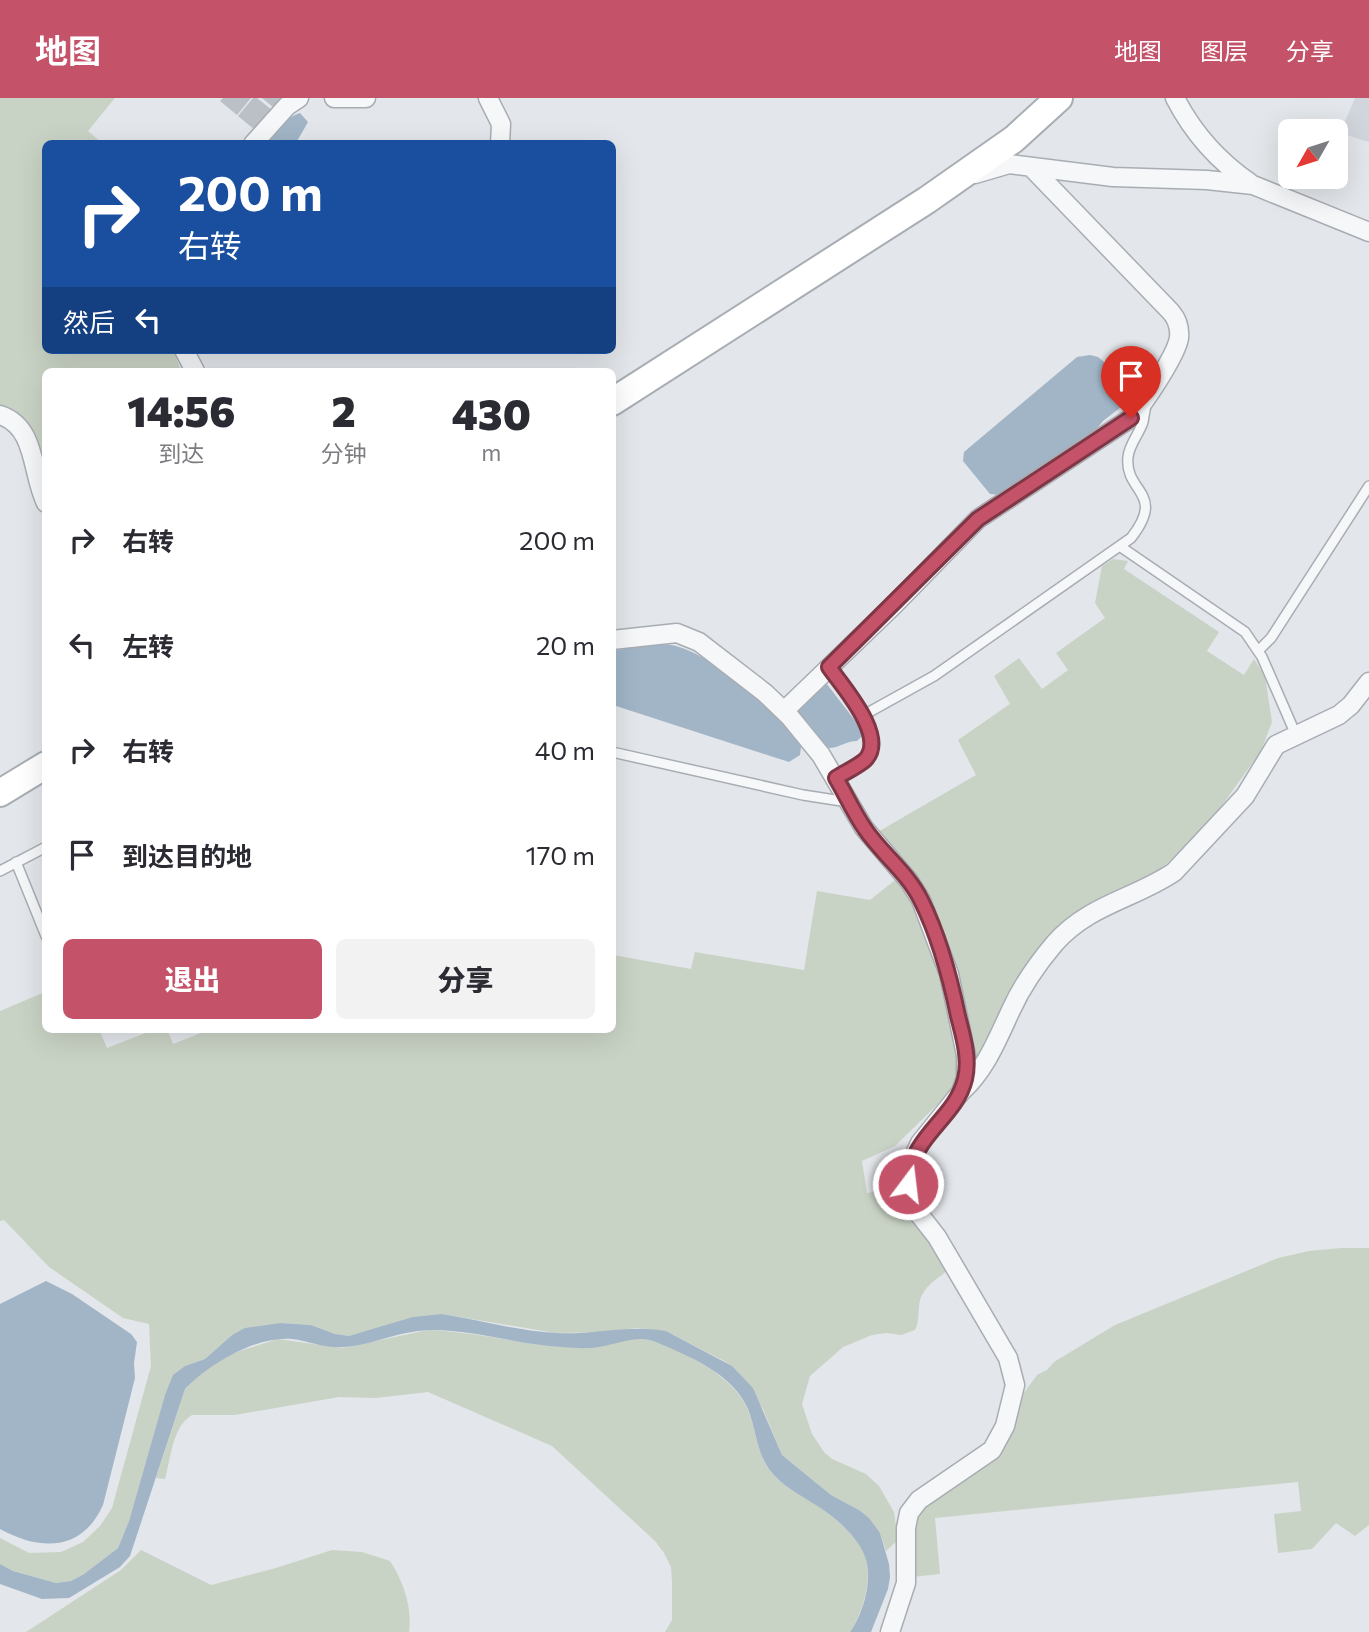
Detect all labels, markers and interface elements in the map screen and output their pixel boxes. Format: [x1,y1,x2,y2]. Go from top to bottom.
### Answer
text: 地图 [35,29,101,70]
text: 地图 [1114,36,1162,65]
text: 图层 [1200,36,1248,65]
text: 分享 [1286,36,1334,65]
north arrow [1278,119,1348,189]
map controls [1278,119,1348,189]
text: 200 m [178,161,323,221]
icon: right [63,168,154,259]
text: 右转 [178,225,242,265]
icon: left [129,301,167,339]
text: 然后 [63,306,115,337]
pin [1101,346,1161,418]
icon: arrive [1112,357,1150,395]
text: 14:56 [127,384,235,436]
text: 2 [331,384,356,436]
text: 430 [452,387,531,439]
text: m [481,438,501,466]
text: 到达 [158,439,204,467]
text: 分钟 [321,439,367,467]
icon: right [63,521,101,559]
text: 200 m [519,524,595,555]
text: 右转 [122,525,174,556]
icon: left [63,626,101,664]
text: 20 m [536,629,595,660]
text: 左转 [122,630,174,661]
icon: right [63,731,101,769]
text: 40 m [535,734,595,765]
text: 右转 [122,735,174,766]
icon: arrive [63,836,101,874]
text: 170 m [526,839,595,870]
text: 到达目的地 [122,840,252,871]
button: 退出 [63,939,322,1019]
button: 分享 [336,939,595,1019]
position arrow [871,1147,945,1221]

